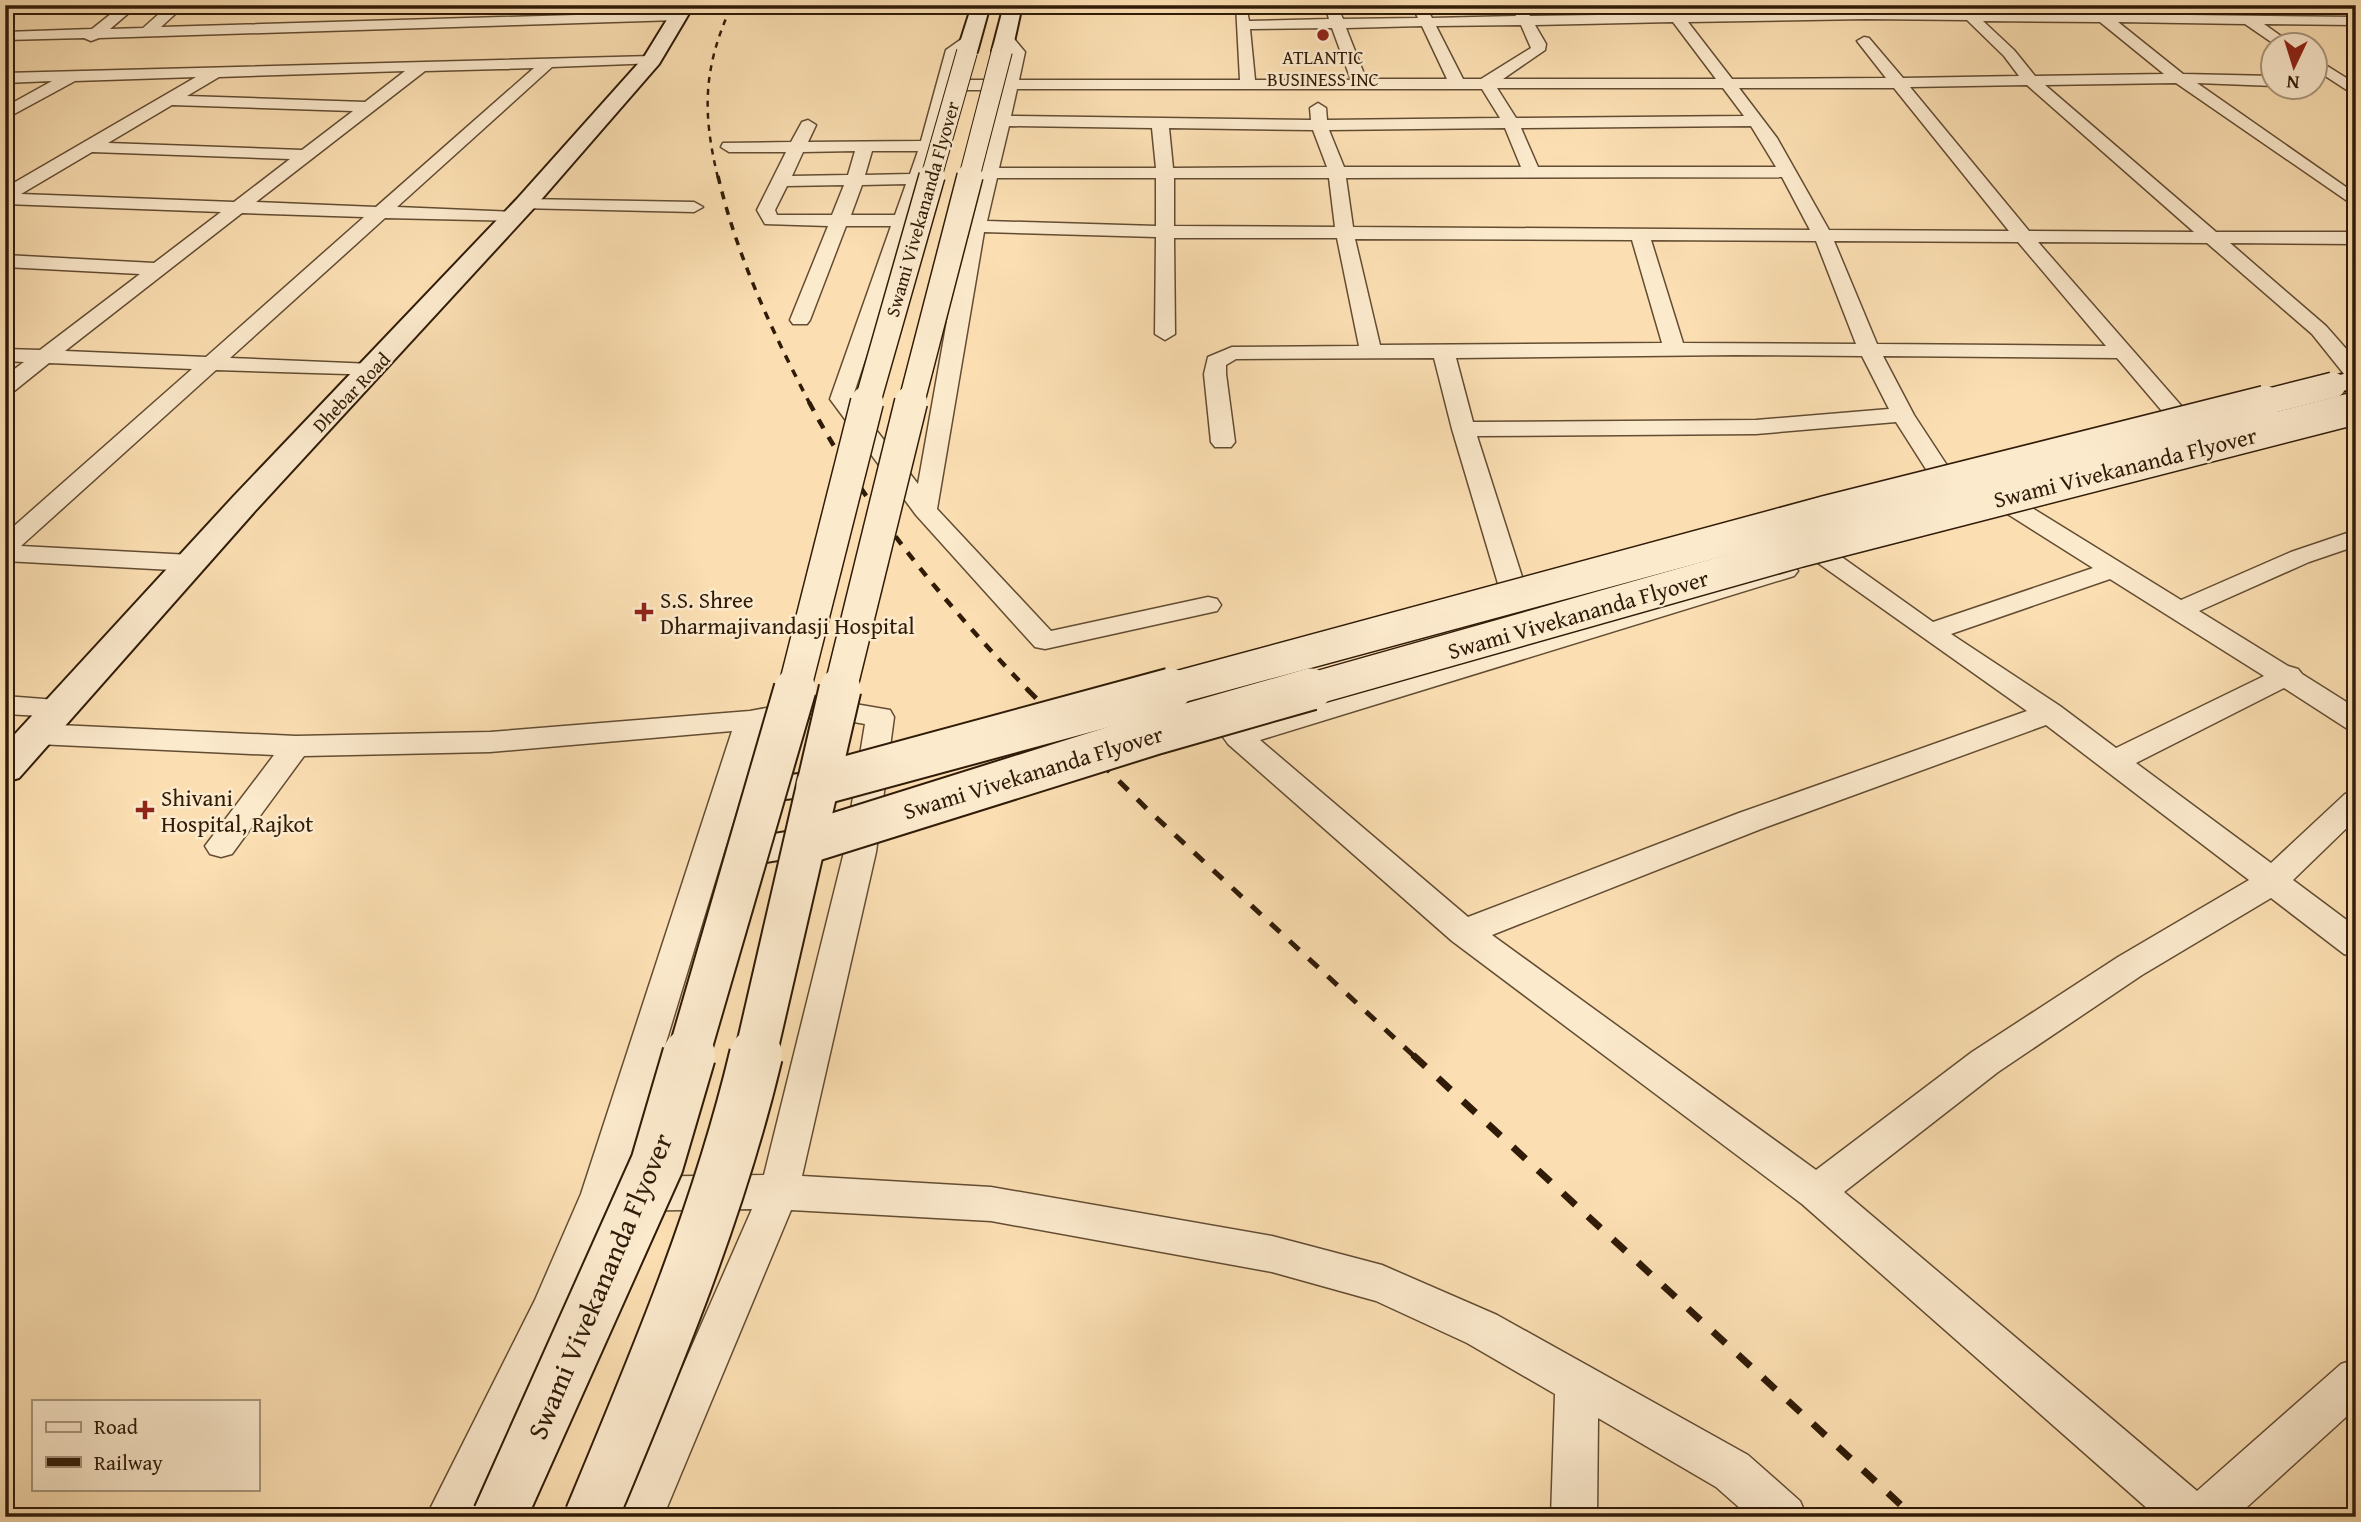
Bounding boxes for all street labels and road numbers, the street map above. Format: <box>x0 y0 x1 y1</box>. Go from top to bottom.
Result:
street label: Swami Vivekananda Flyover <box>878 98 966 320</box>
street label: Dhebar Road <box>306 345 397 438</box>
street label: Swami Vivekananda Flyover <box>1990 418 2261 516</box>
street label: Swami Vivekananda Flyover <box>1444 561 1713 667</box>
street label: Swami Vivekananda Flyover <box>899 717 1168 827</box>
street label: Swami Vivekananda Flyover <box>516 1126 682 1445</box>

